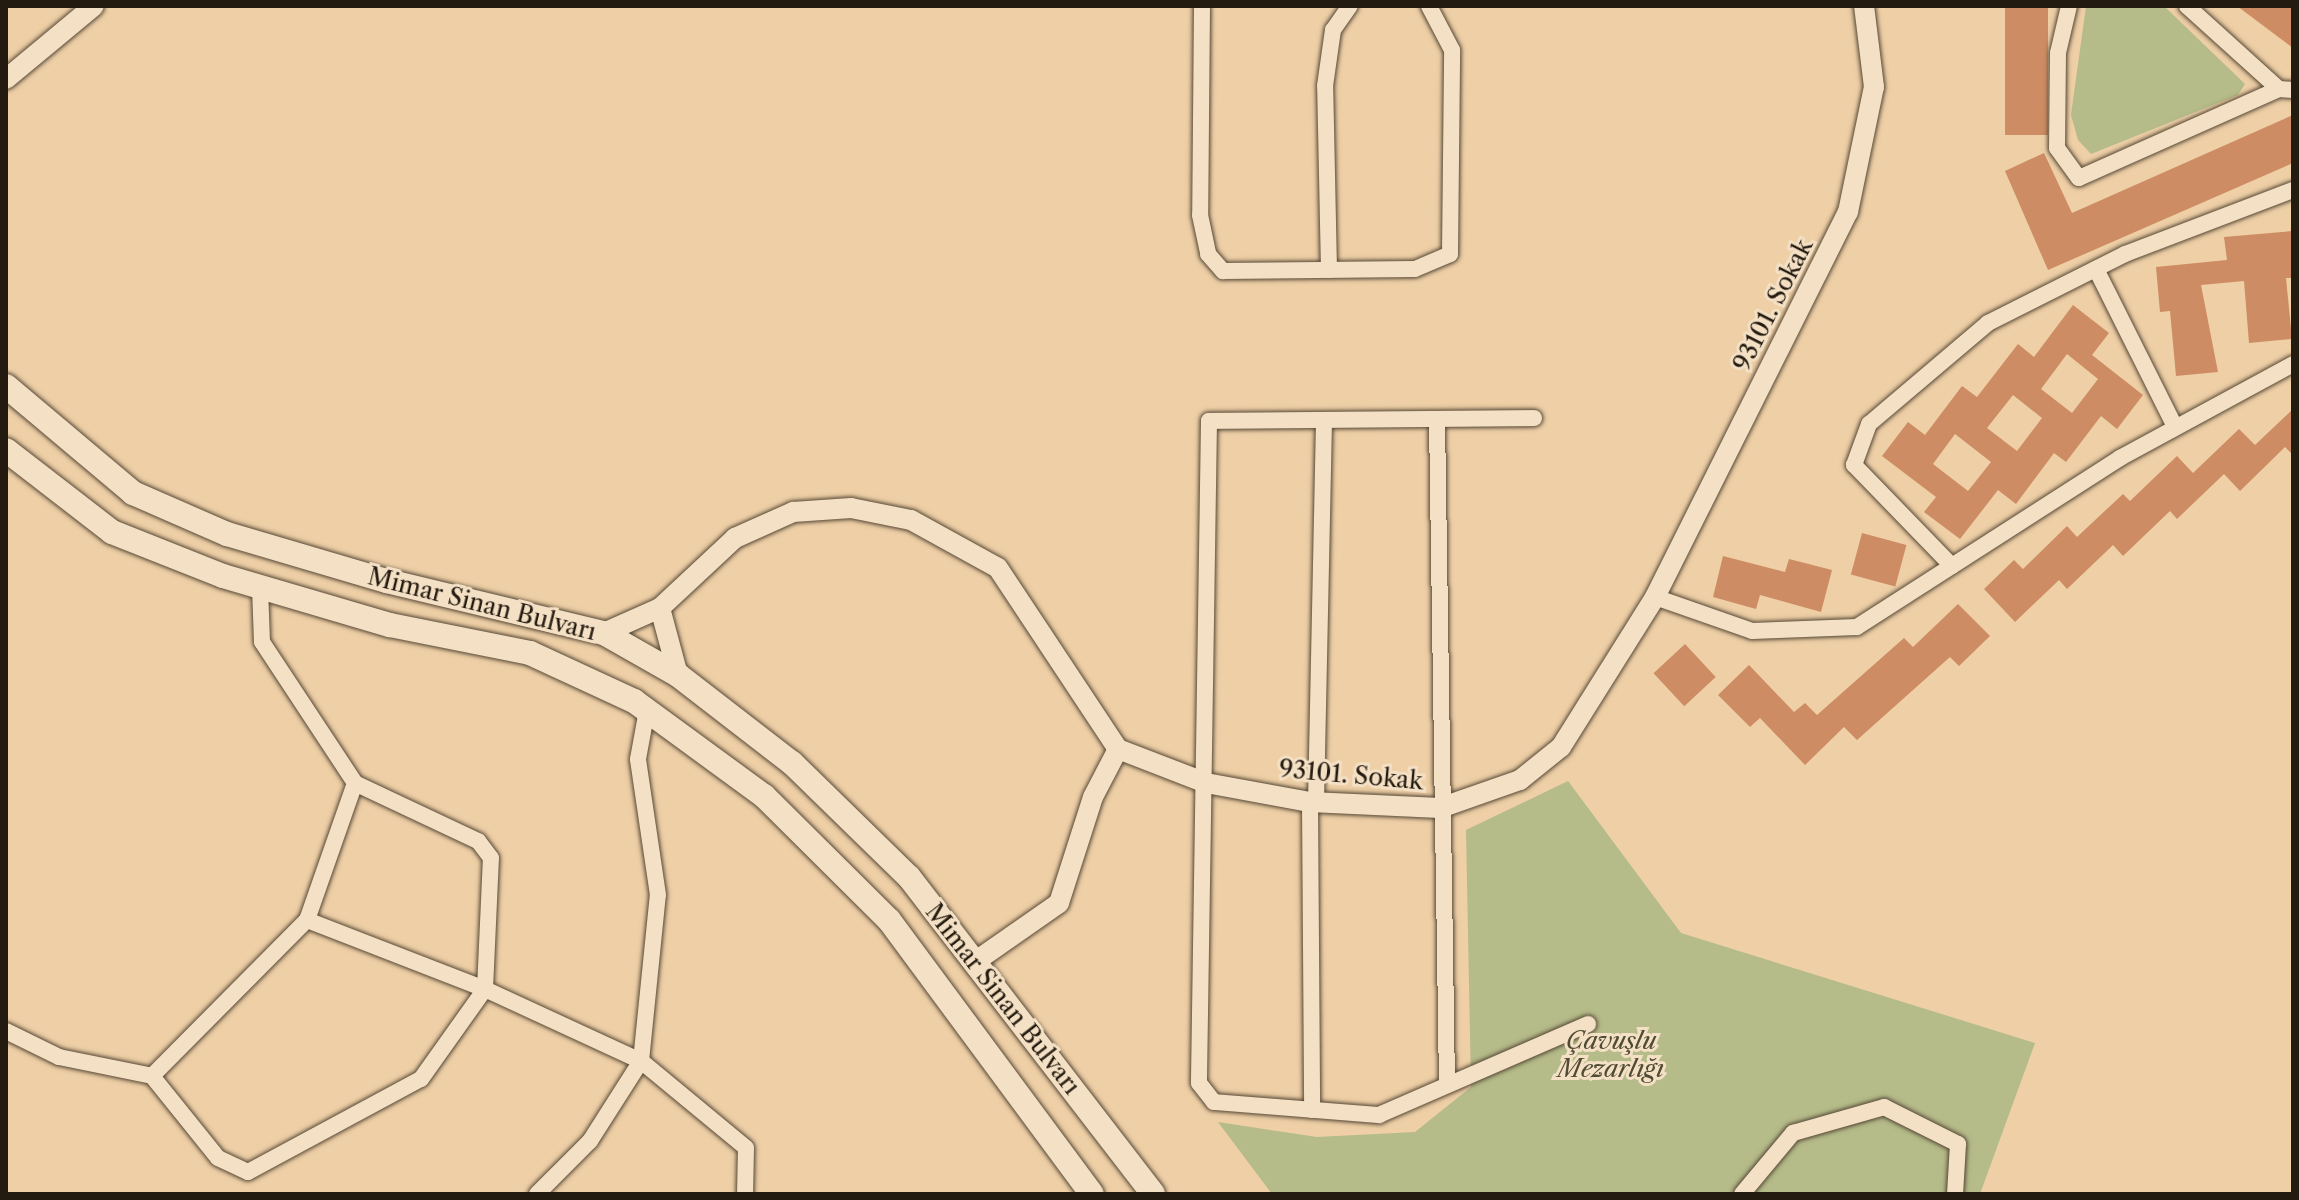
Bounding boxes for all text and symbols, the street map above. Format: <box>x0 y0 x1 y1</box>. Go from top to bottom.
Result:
street label: 93101. Sokak <box>1727 234 1819 376</box>
street label: Mimar Sinan Bulvarı <box>365 562 599 646</box>
street label: 93101. Sokak <box>1278 754 1424 796</box>
street label: Mimar Sinan Bulvarı <box>919 898 1087 1100</box>
park label: Çavuşlu Mezarlığı <box>1558 1027 1664 1083</box>

